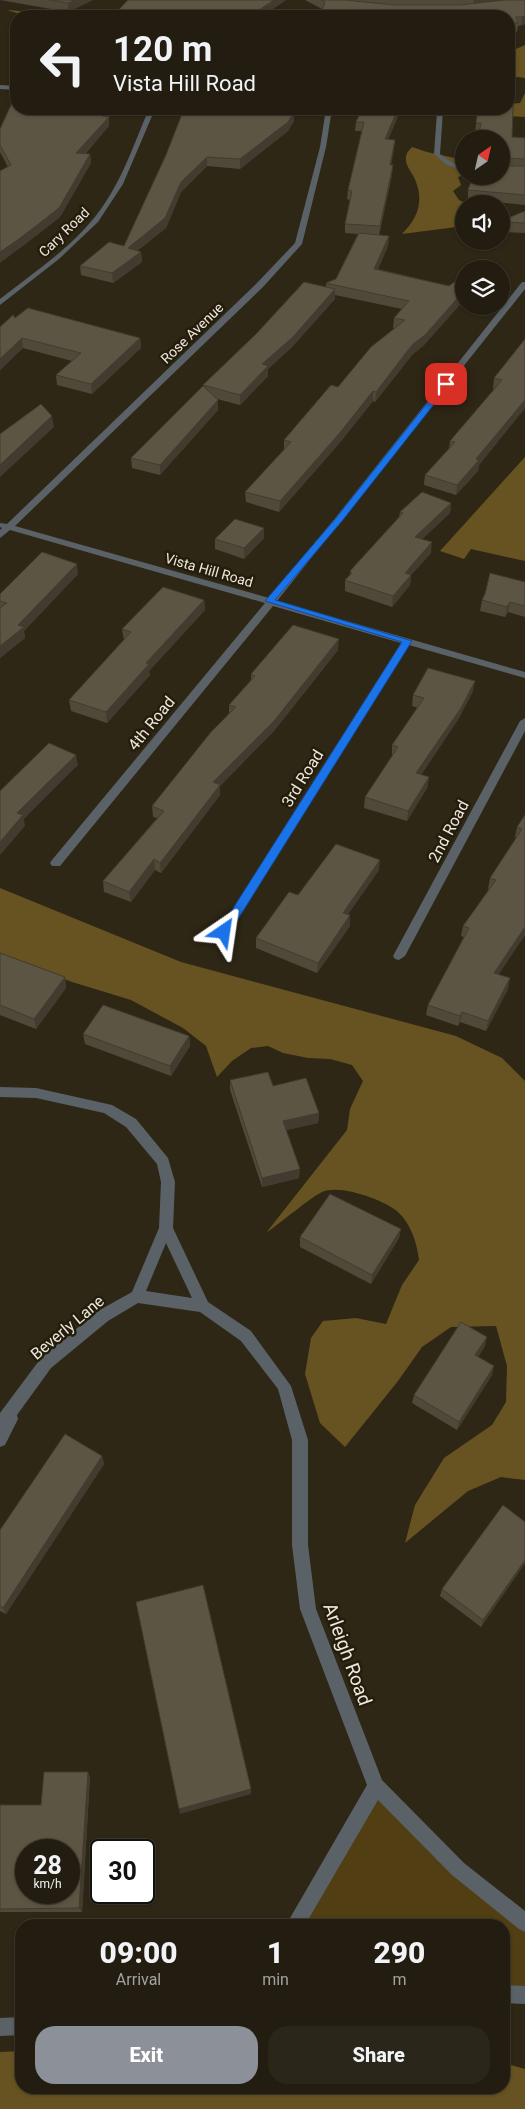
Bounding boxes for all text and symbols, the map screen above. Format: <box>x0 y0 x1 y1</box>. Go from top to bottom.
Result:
text: 120 m <box>113 29 212 70</box>
icon: left <box>30 30 95 95</box>
text: Vista Hill Road <box>113 71 256 96</box>
north arrow <box>455 130 510 185</box>
map controls <box>455 130 510 315</box>
button: sound <box>455 195 510 250</box>
street label: Cary Road <box>35 204 93 260</box>
button: layers <box>455 260 510 315</box>
street label: Rose Avenue <box>157 299 227 367</box>
pin <box>425 363 467 405</box>
icon: arrive <box>432 370 460 398</box>
street label: Vista Hill Road <box>163 550 255 590</box>
street label: 4th Road <box>124 693 179 754</box>
street label: 3rd Road <box>277 746 327 810</box>
street label: 2nd Road <box>424 797 473 866</box>
position arrow <box>197 905 249 957</box>
street label: Beverly Lane <box>27 1291 108 1364</box>
street label: Arleigh Road <box>318 1600 377 1709</box>
speed limit sign: 30 <box>90 1839 155 1904</box>
text: 28 <box>33 1851 62 1880</box>
text: km/h <box>33 1877 62 1891</box>
text: 09:00 <box>100 1935 178 1970</box>
text: 1 <box>267 1935 284 1970</box>
text: 290 <box>373 1935 425 1970</box>
text: Arrival <box>116 1970 161 1989</box>
text: min <box>262 1970 289 1989</box>
text: m <box>392 1970 406 1989</box>
button: Exit <box>35 2026 258 2084</box>
button: Share <box>268 2026 490 2084</box>

